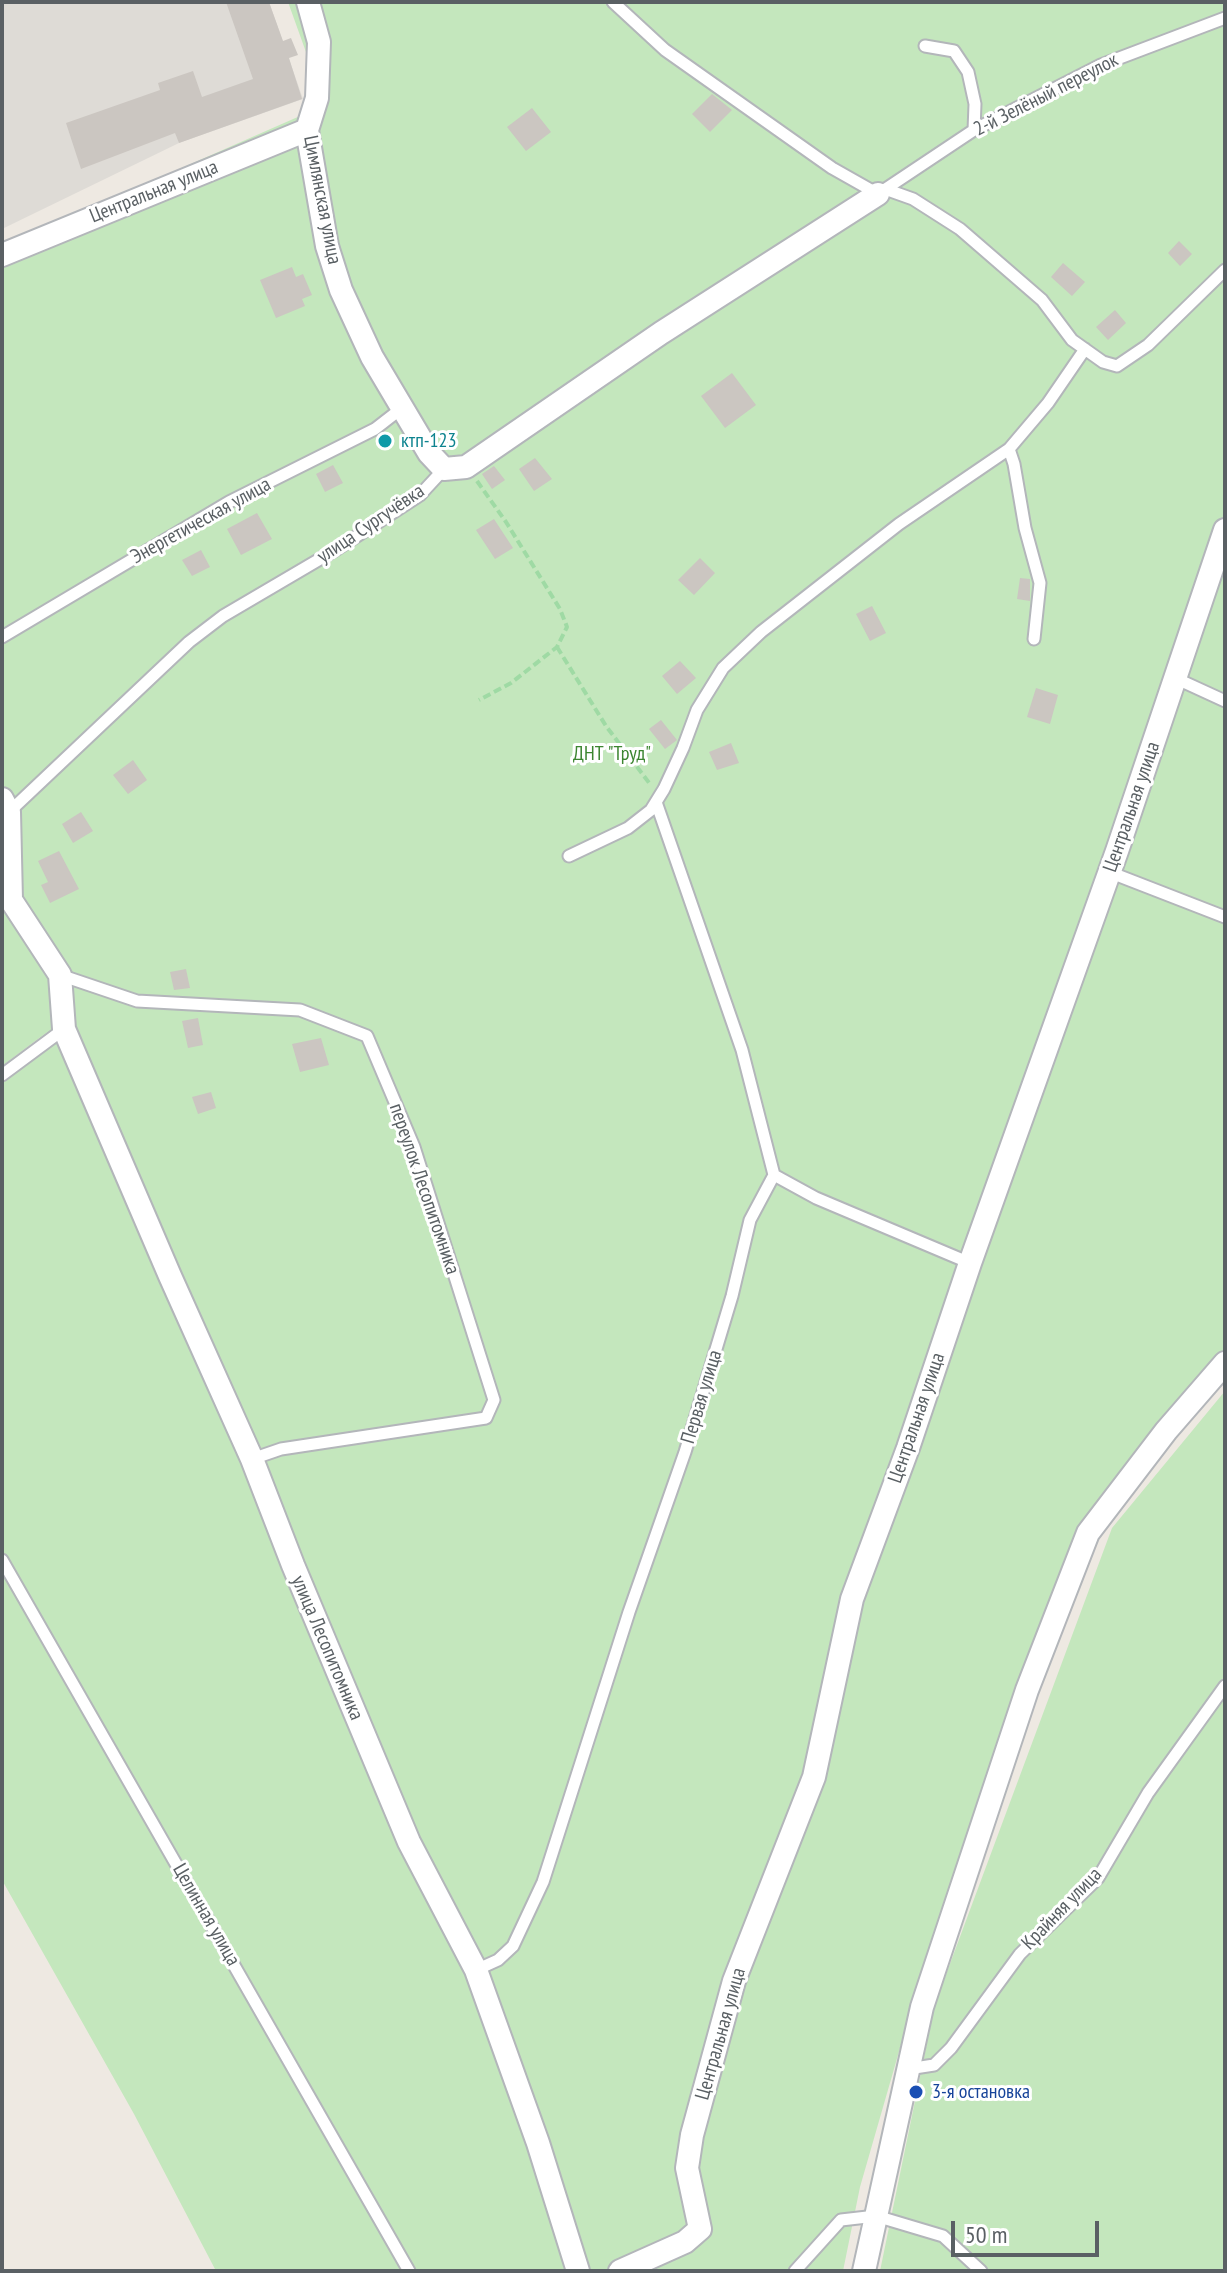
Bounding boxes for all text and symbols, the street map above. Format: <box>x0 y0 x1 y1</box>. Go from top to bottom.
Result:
street label: 2-й Зелёный переулок <box>970 48 1122 142</box>
street label: Цимлянская улица <box>298 134 346 266</box>
street label: Центральная улица <box>86 155 222 229</box>
place label: ктп-123 <box>401 429 457 453</box>
marker: ктп-123 <box>376 432 394 450</box>
street label: Энергетическая улица <box>127 473 275 569</box>
street label: улица Сургучёвка <box>313 479 429 569</box>
street label: Центральная улица <box>1099 739 1165 875</box>
park label: ДНТ "Труд" <box>573 742 651 766</box>
street label: переулок Лесопитомника <box>384 1100 464 1278</box>
street label: Первая улица <box>676 1347 728 1447</box>
street label: Центральная улица <box>884 1350 950 1486</box>
street label: улица Лесопитомника <box>286 1572 368 1724</box>
street label: Целинная улица <box>167 1860 245 1970</box>
street label: Крайняя улица <box>1017 1863 1107 1955</box>
street label: Центральная улица <box>691 1965 751 2103</box>
place label: 3-я остановка <box>932 2080 1030 2104</box>
marker: 3-я остановка <box>907 2083 925 2101</box>
scale bar <box>955 2205 1103 2255</box>
text: 50 m <box>965 2219 1007 2250</box>

